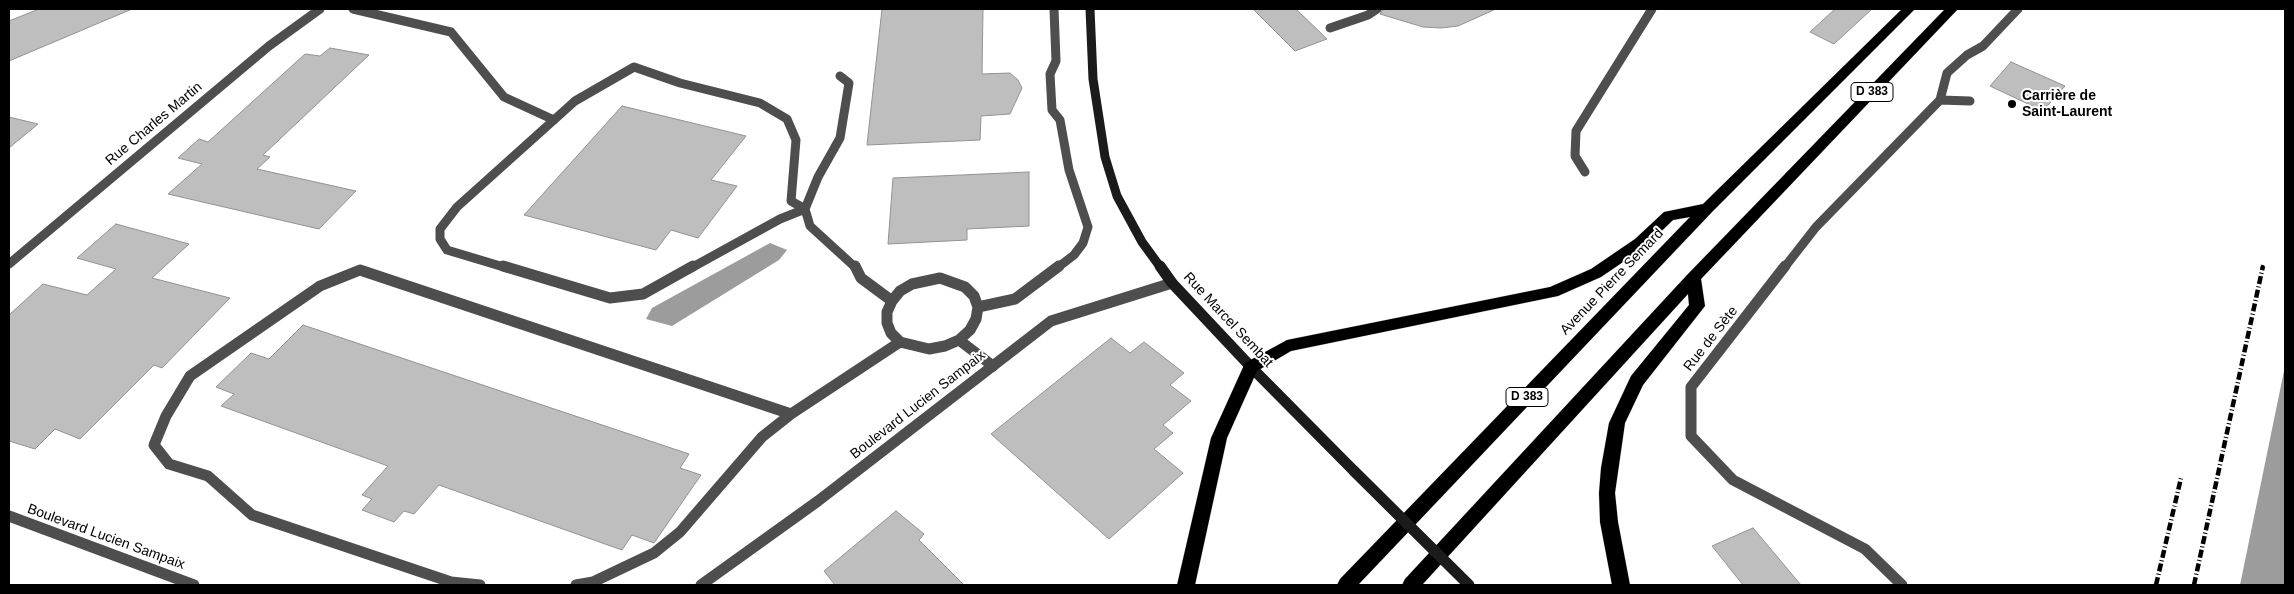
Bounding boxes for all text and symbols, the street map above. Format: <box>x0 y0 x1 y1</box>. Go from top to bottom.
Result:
street label: Rue Charles Martin <box>102 79 206 169</box>
road number: D 383 <box>1851 82 1893 101</box>
place label: Carrière de Saint-Laurent <box>2022 88 2112 120</box>
marker: Carrière de Saint-Laurent <box>2006 98 2018 110</box>
street label: Avenue Pierre Semard <box>1557 225 1667 339</box>
street label: Rue Marcel Sembat <box>1180 269 1276 371</box>
street label: Rue de Sète <box>1680 303 1742 375</box>
street label: Boulevard Lucien Sampaix <box>847 347 989 463</box>
road number: D 383 <box>1506 388 1548 407</box>
street label: Boulevard Lucien Sampaix <box>25 501 187 573</box>

